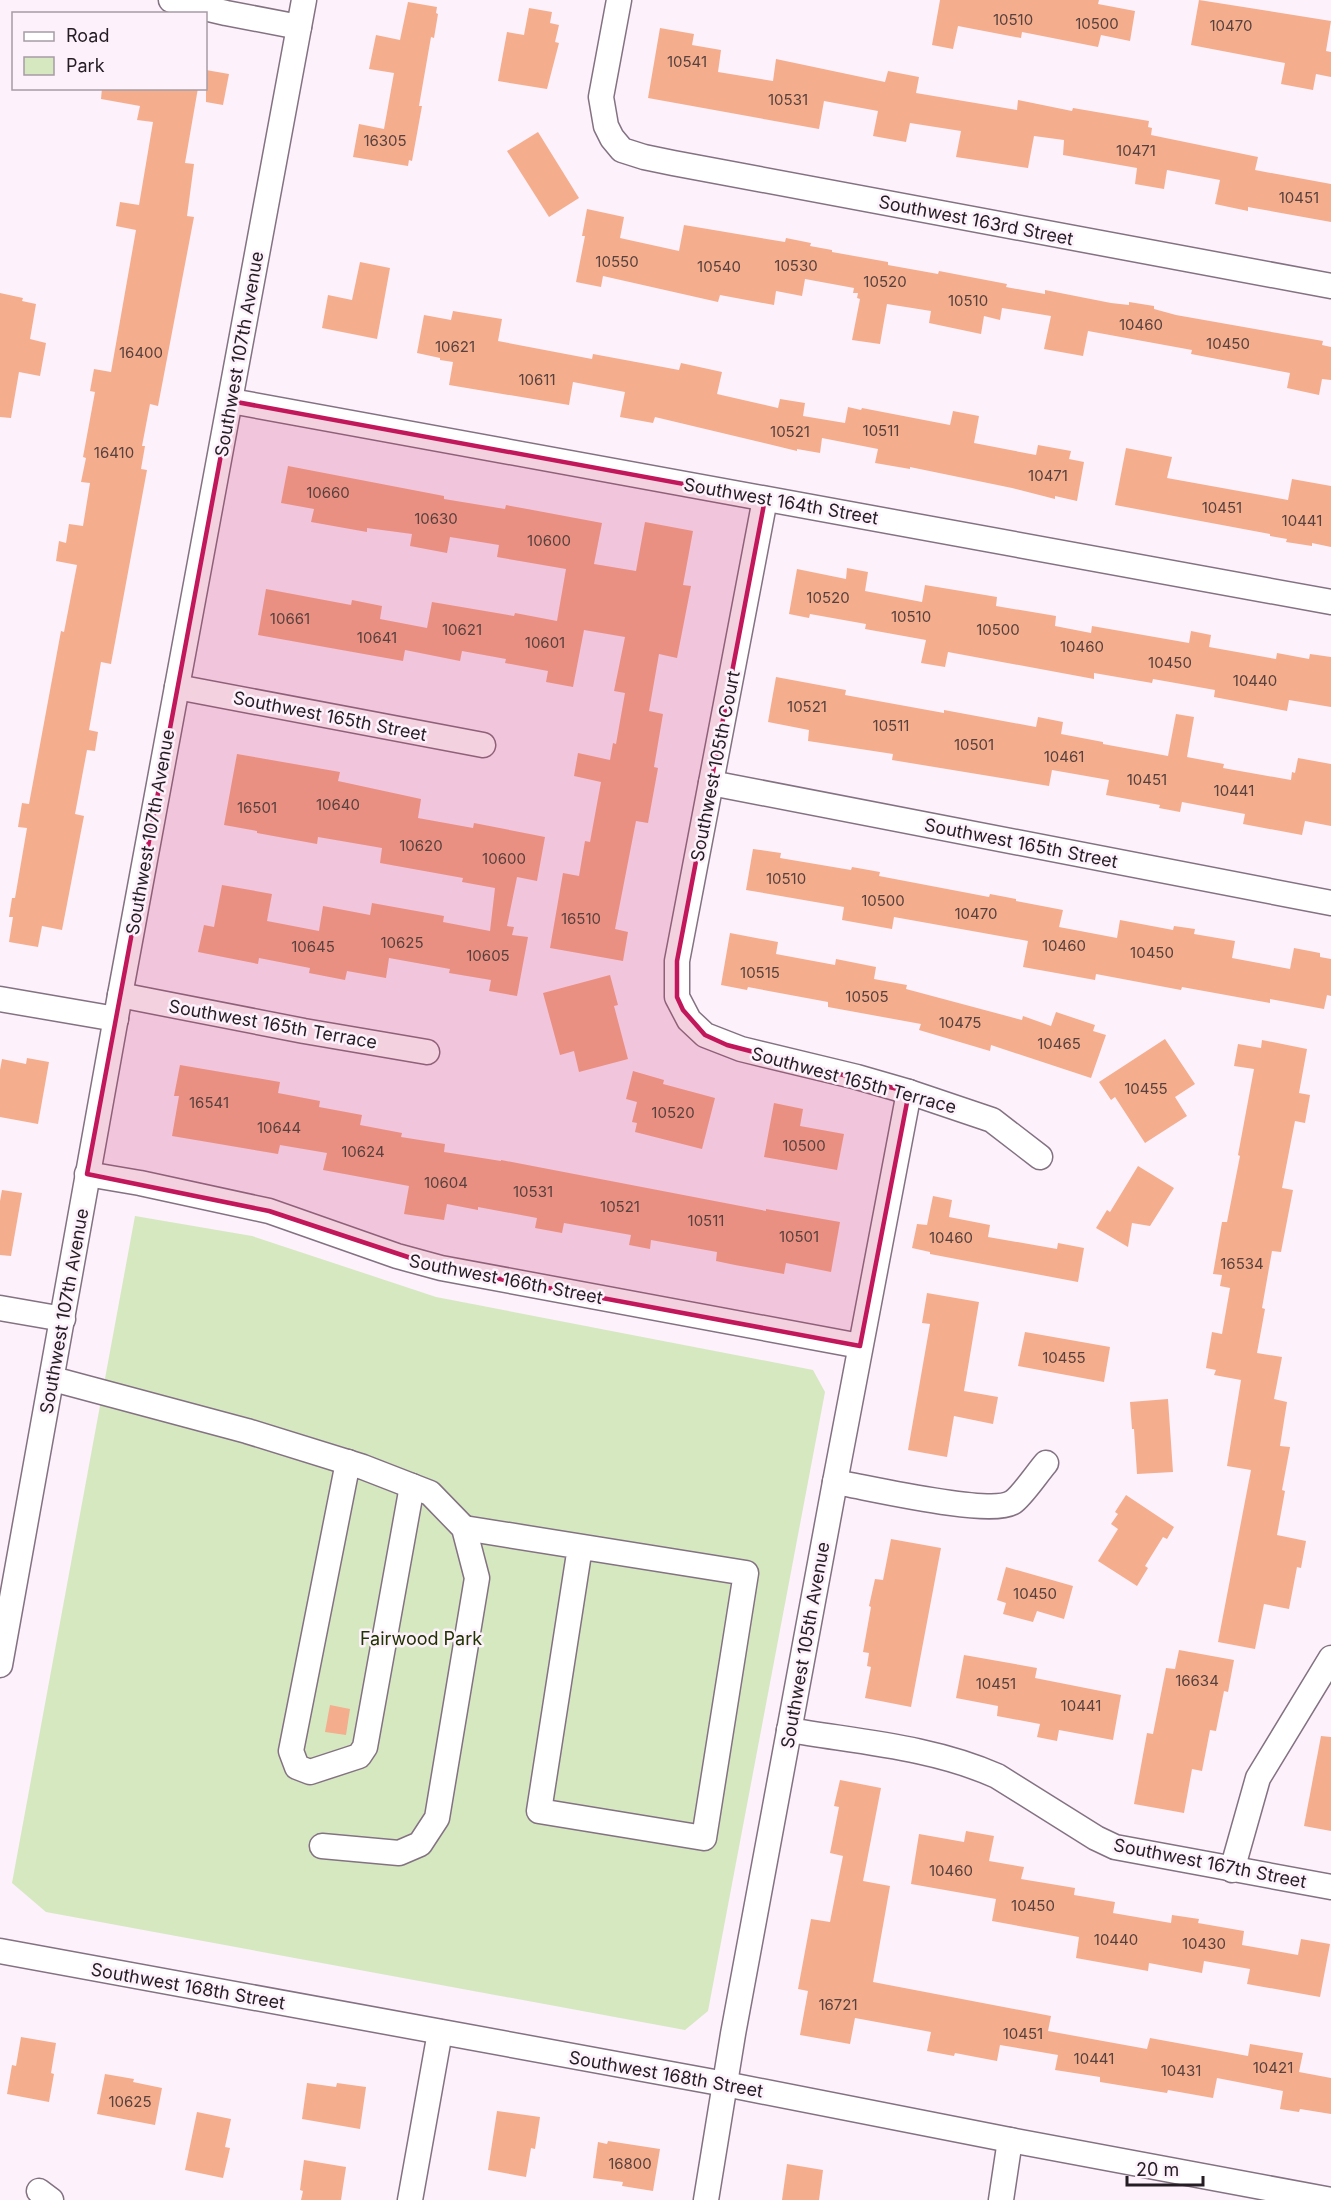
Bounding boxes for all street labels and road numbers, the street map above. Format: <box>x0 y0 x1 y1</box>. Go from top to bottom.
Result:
street label: Southwest 163rd Street <box>877 191 1075 249</box>
street label: Southwest 107th Avenue <box>211 250 267 458</box>
street label: Southwest 164th Street <box>682 474 880 528</box>
street label: Southwest 105th Court <box>686 669 744 863</box>
street label: Southwest 165th Street <box>231 687 429 745</box>
street label: Southwest 107th Avenue <box>122 728 178 936</box>
street label: Southwest 165th Street <box>922 814 1120 872</box>
street label: Southwest 165th Terrace <box>167 995 379 1053</box>
street label: Southwest 165th Terrace <box>749 1043 959 1117</box>
street label: Southwest 107th Avenue <box>36 1207 92 1415</box>
street label: Southwest 166th Street <box>407 1250 605 1308</box>
street label: Southwest 105th Avenue <box>776 1540 834 1750</box>
street label: Southwest 167th Street <box>1112 1834 1308 1892</box>
street label: Southwest 168th Street <box>89 1959 287 2013</box>
street label: Southwest 168th Street <box>567 2047 765 2101</box>

